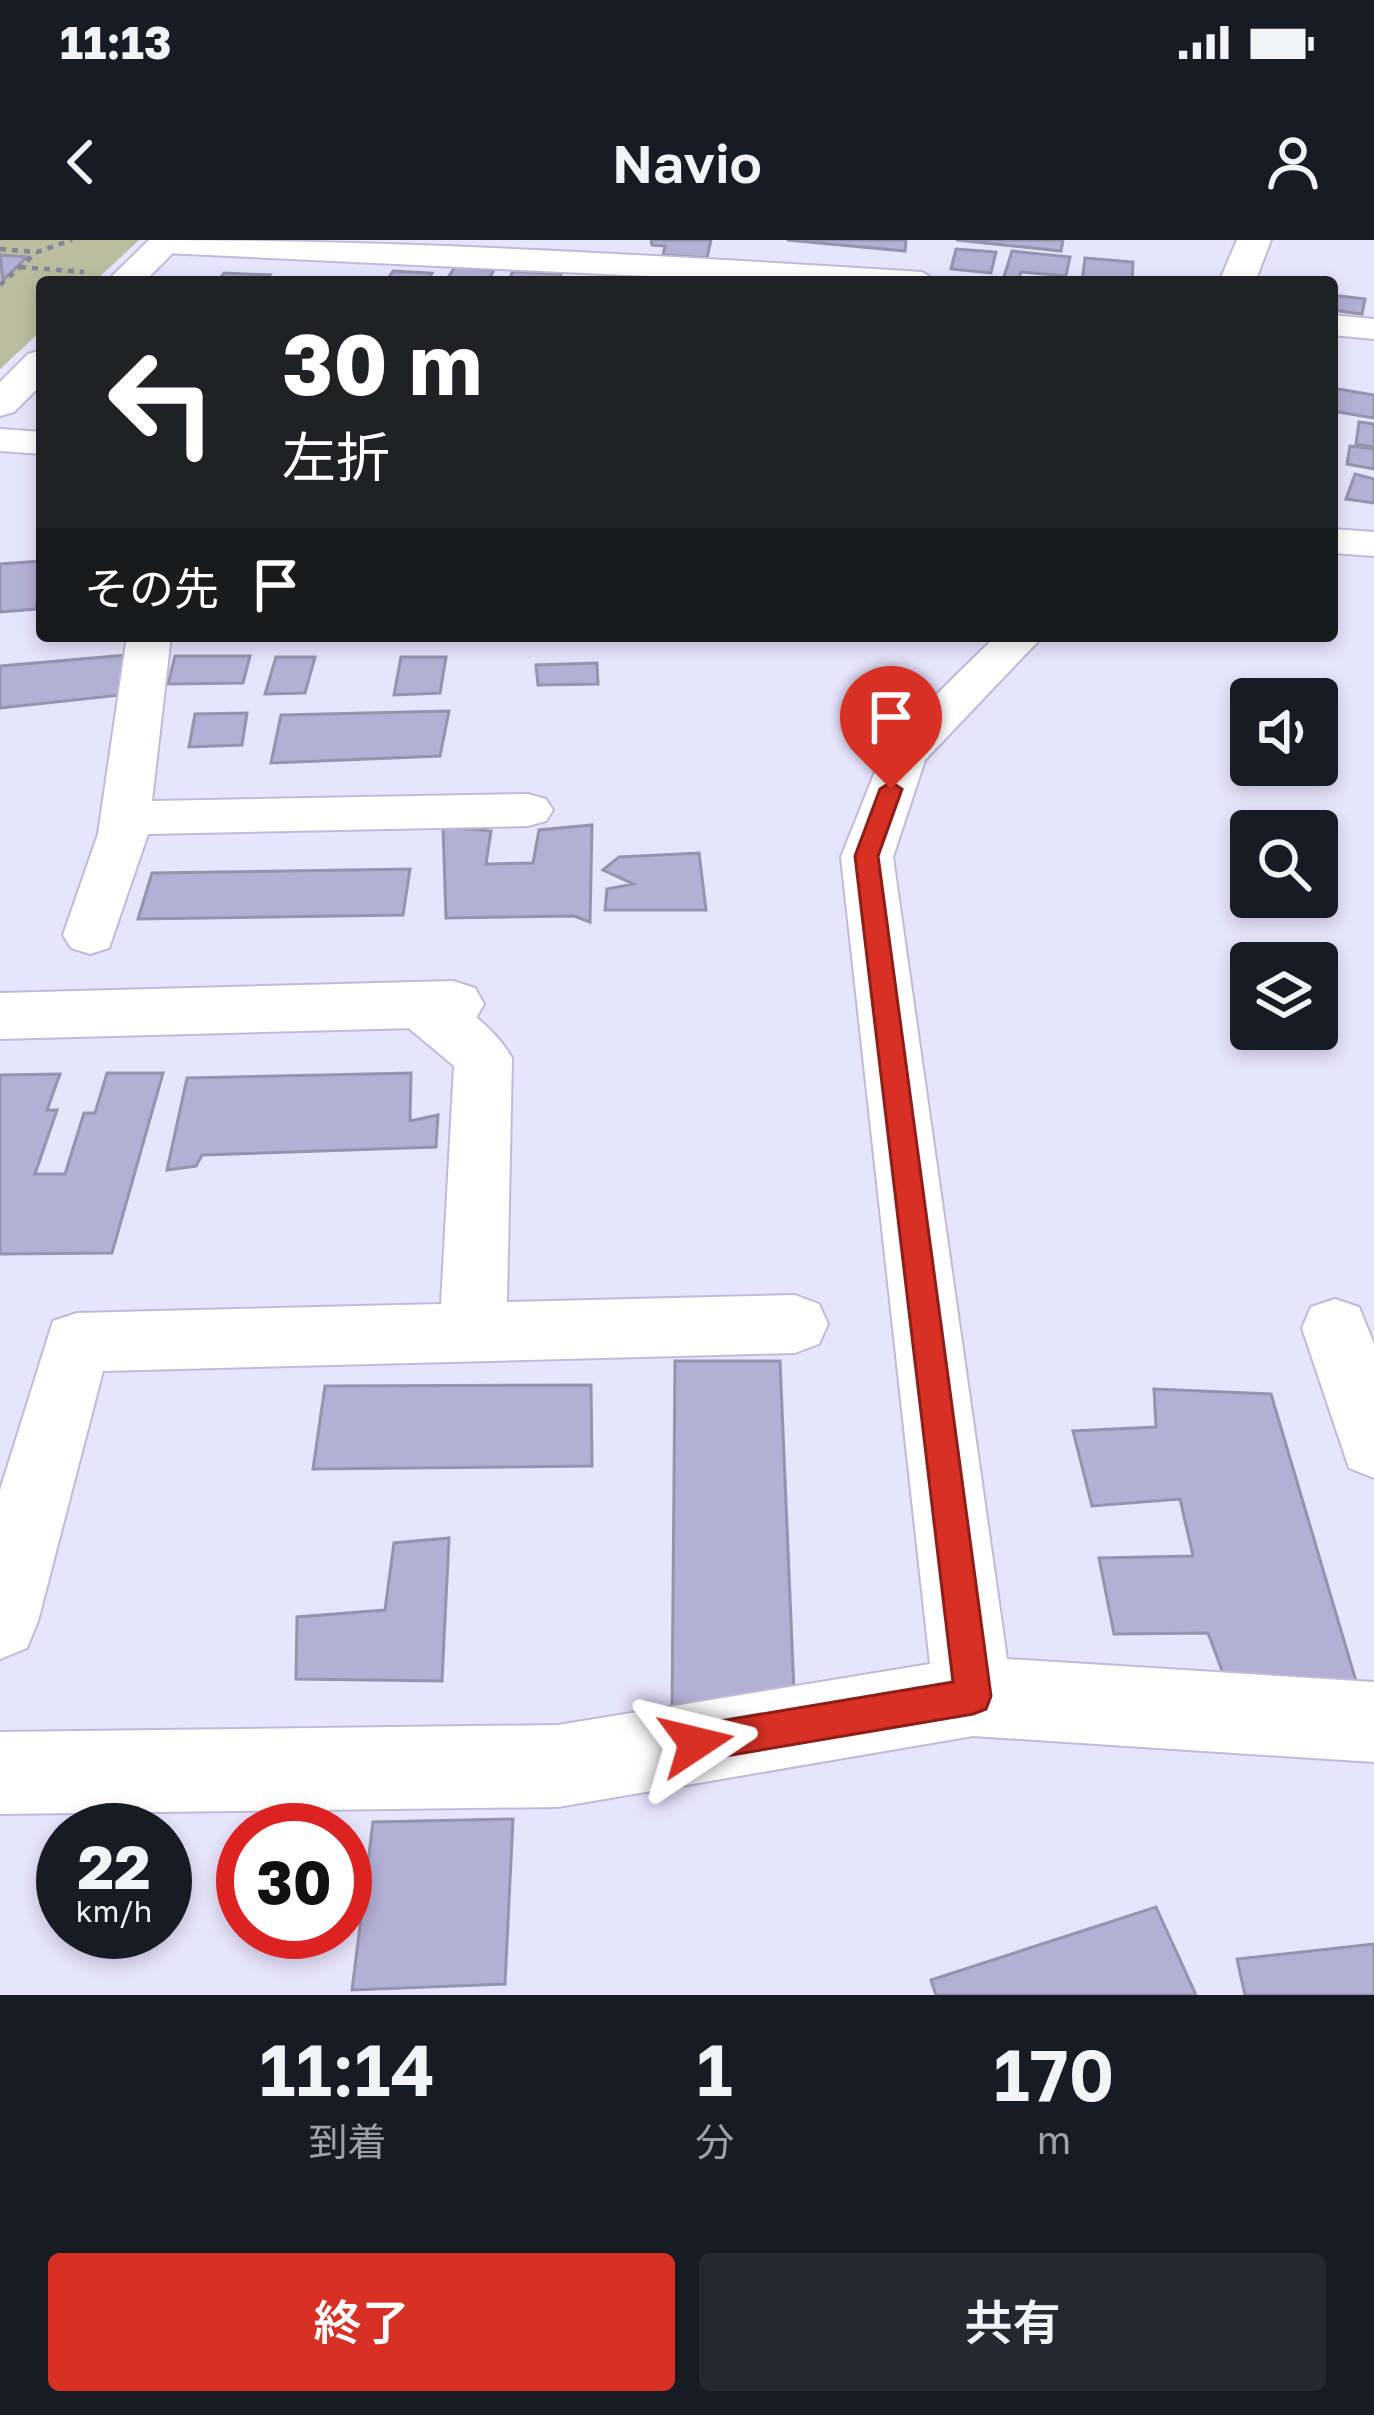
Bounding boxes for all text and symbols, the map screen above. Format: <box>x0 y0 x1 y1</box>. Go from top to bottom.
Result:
text: 11:13 <box>60 15 171 69</box>
icon: back <box>48 129 114 195</box>
icon: person <box>1260 129 1326 195</box>
text: Navio <box>612 130 762 195</box>
text: 30 m <box>282 313 482 413</box>
icon: left <box>84 324 240 480</box>
text: 左折 <box>282 424 390 489</box>
icon: arrive <box>243 552 309 618</box>
text: その先 <box>84 561 219 615</box>
pin <box>840 666 942 789</box>
map controls <box>1230 678 1338 1050</box>
button: sound <box>1230 678 1338 786</box>
icon: arrive <box>858 684 924 750</box>
button: search <box>1230 810 1338 918</box>
button: layers <box>1230 942 1338 1050</box>
position arrow <box>633 1680 759 1806</box>
speed limit sign: 30 <box>216 1803 372 1959</box>
text: 22 <box>77 1830 151 1902</box>
text: km/h <box>76 1893 152 1929</box>
text: 11:14 <box>259 2025 436 2112</box>
text: 1 <box>696 2025 733 2112</box>
text: 170 <box>993 2030 1115 2117</box>
text: m <box>1037 2116 1071 2163</box>
text: 到着 <box>309 2118 387 2165</box>
text: 分 <box>695 2118 734 2165</box>
button: 終了 <box>48 2253 675 2391</box>
button: 共有 <box>699 2253 1326 2391</box>

